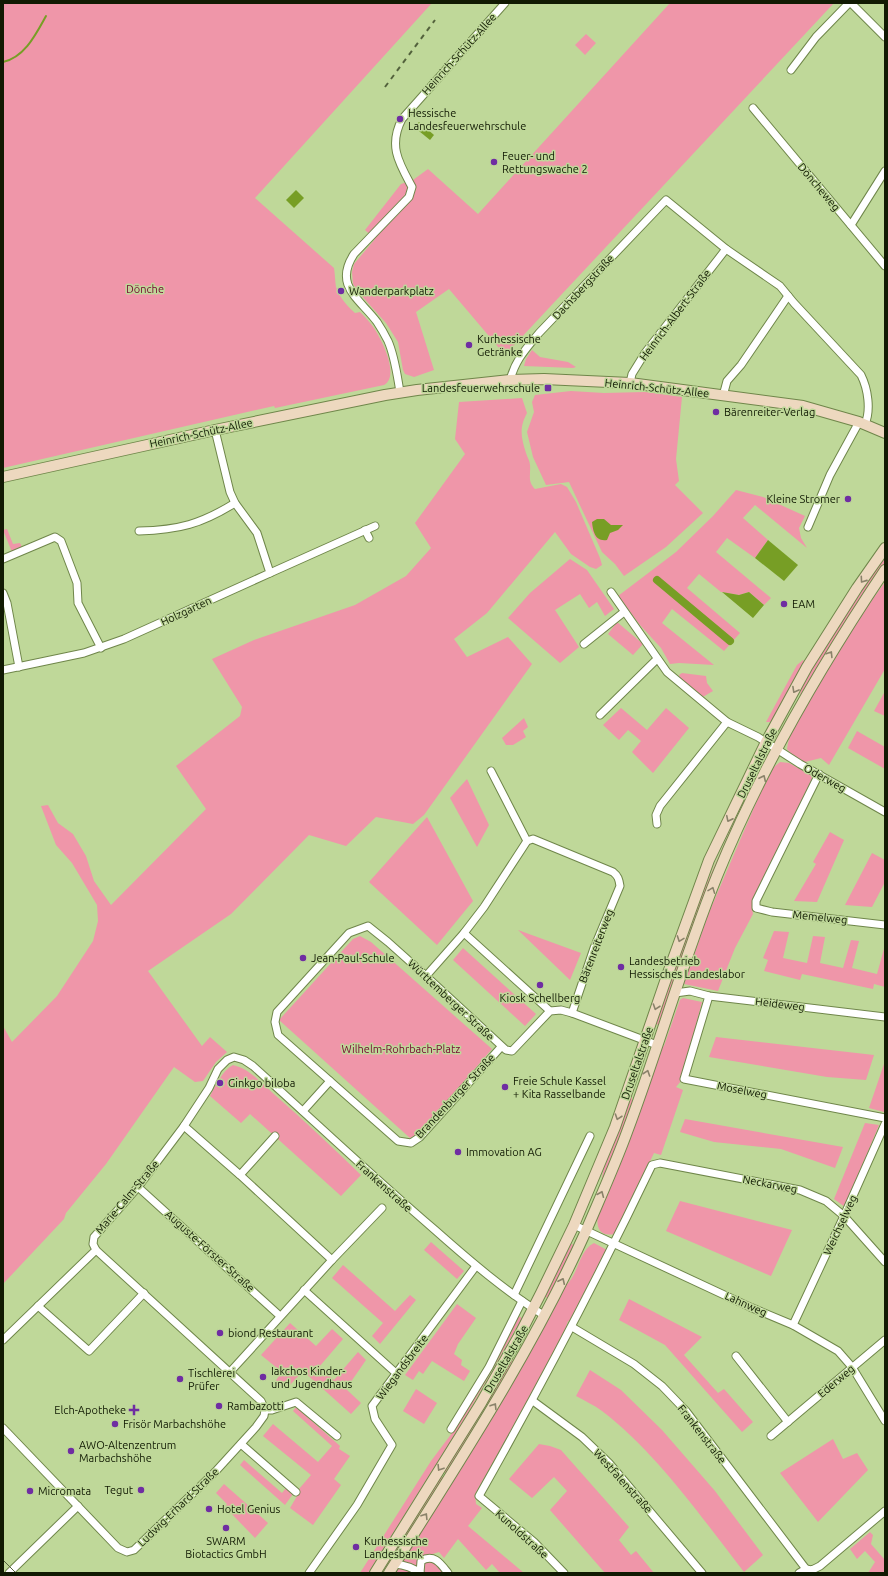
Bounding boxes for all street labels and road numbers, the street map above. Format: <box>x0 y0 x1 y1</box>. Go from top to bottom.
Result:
street label: Heinrich-Schütz-Allee <box>419 11 499 97</box>
street label: Döncheweg <box>795 161 843 213</box>
street label: Dachsbergstraße <box>550 252 616 322</box>
street label: Heinrich-Albert-Straße <box>637 267 713 363</box>
street label: Heinrich-Schütz-Allee <box>604 377 710 399</box>
street label: Heinrich-Schütz-Allee <box>148 416 254 450</box>
street label: Holzgarten <box>159 594 213 628</box>
street label: Druseltalstraße <box>735 726 779 800</box>
street label: Oderweg <box>802 762 848 794</box>
street label: Bärenreiterweg <box>576 908 616 984</box>
street label: Memelweg <box>792 908 848 926</box>
street label: Württemberger Straße <box>406 957 496 1043</box>
street label: Heideweg <box>755 995 805 1013</box>
street label: Druseltalstraße <box>619 1025 655 1101</box>
street label: Brandenburger Straße <box>413 1052 497 1140</box>
street label: Moselweg <box>716 1079 768 1101</box>
street label: Marie-Calm-Straße <box>93 1158 161 1236</box>
street label: Frankenstraße <box>354 1158 414 1214</box>
street label: Neckarweg <box>742 1173 798 1195</box>
street label: Weichselweg <box>821 1193 859 1257</box>
street label: Auguste-Förster-Straße <box>163 1208 257 1294</box>
street label: Lahnweg <box>723 1289 769 1319</box>
street label: Druseltalstraße <box>482 1323 530 1395</box>
street label: Wiegandsbreite <box>374 1332 430 1402</box>
street label: Ederweg <box>815 1362 857 1400</box>
street label: Frankenstraße <box>675 1402 729 1466</box>
street label: Westfalenstraße <box>591 1447 655 1515</box>
street label: Ludwig-Erhard-Straße <box>135 1465 221 1549</box>
street label: Kunoldstraße <box>493 1507 551 1561</box>

